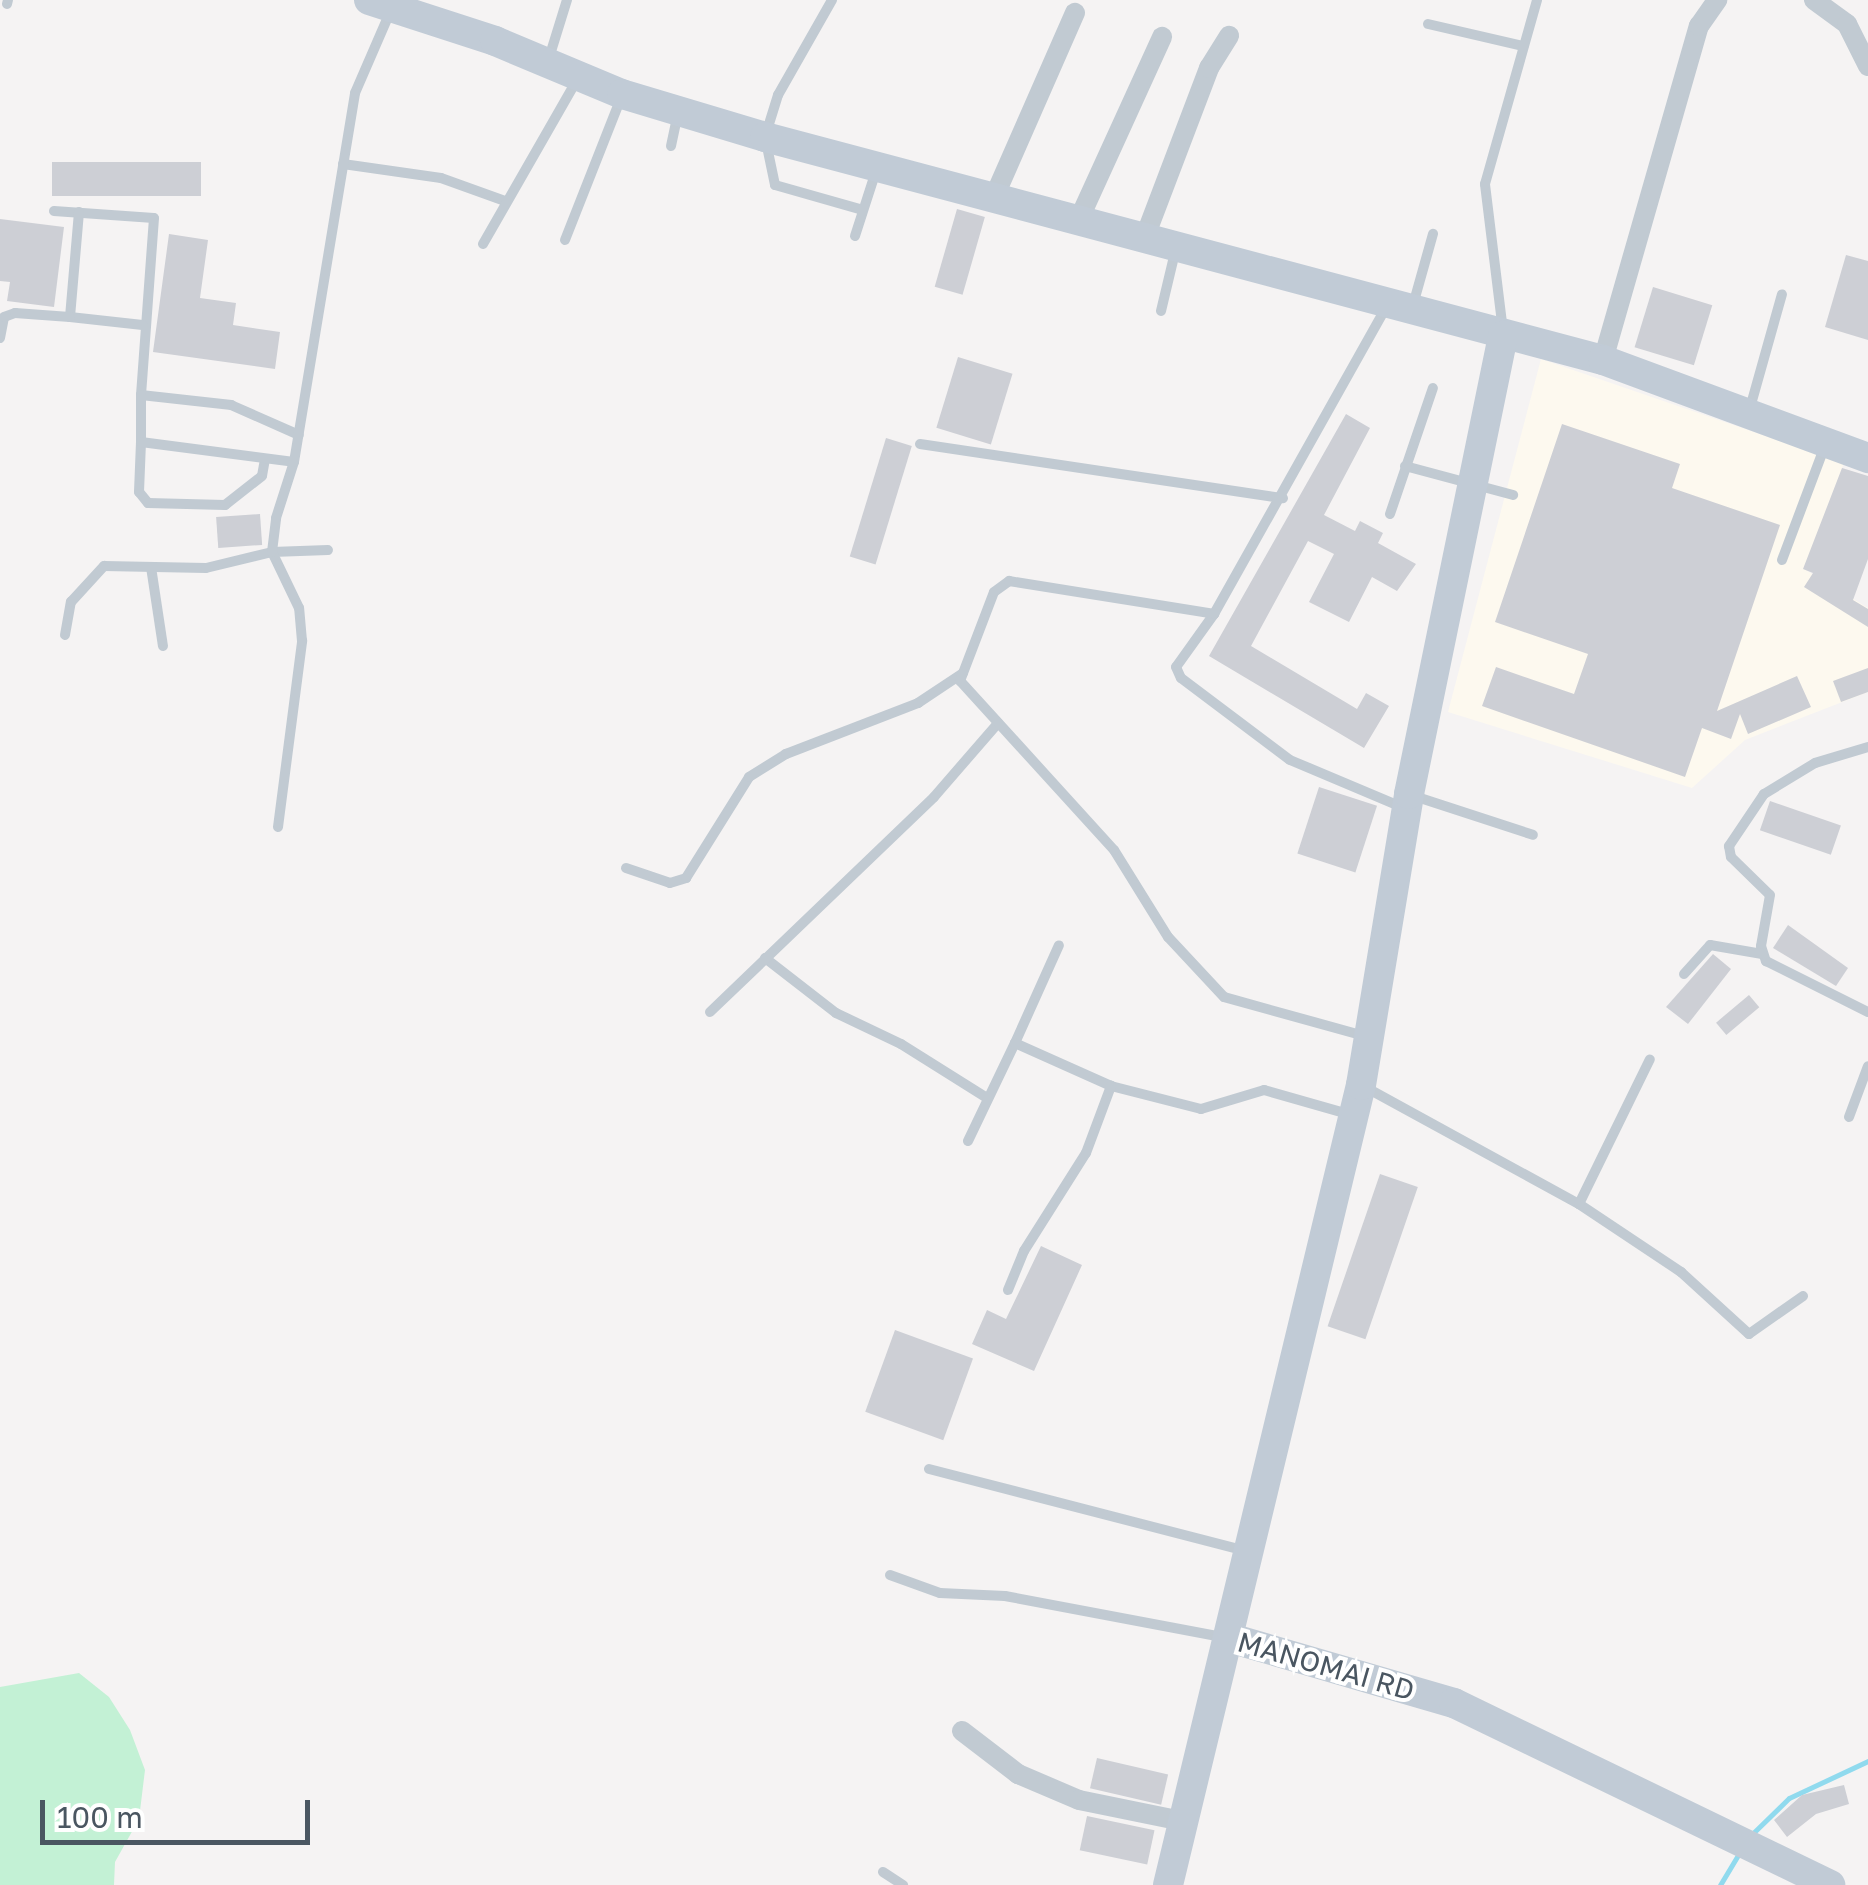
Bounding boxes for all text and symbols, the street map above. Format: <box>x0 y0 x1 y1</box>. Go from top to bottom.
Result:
street label: MANOMAI RD <box>1234 1625 1418 1707</box>
scale bar <box>45 1780 315 1842</box>
text: 100 m <box>57 1799 143 1835</box>

